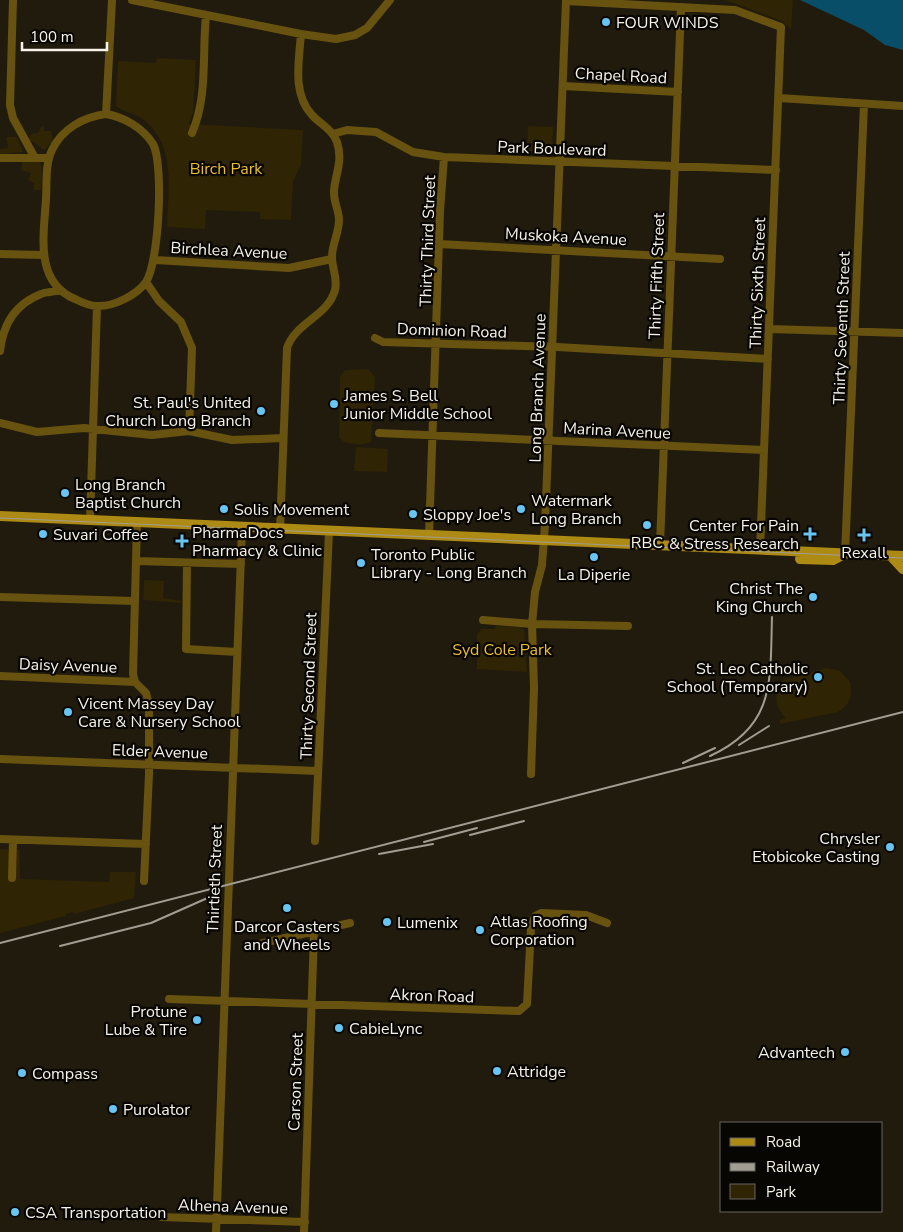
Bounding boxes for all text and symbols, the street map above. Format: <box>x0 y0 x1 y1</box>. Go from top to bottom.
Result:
place label: FOUR WINDS <box>616 12 719 34</box>
marker: FOUR WINDS <box>600 16 612 28</box>
scale bar <box>22 20 108 52</box>
text: 100 m <box>30 27 74 47</box>
street label: Chapel Road <box>574 63 668 89</box>
street label: Park Boulevard <box>497 136 607 162</box>
park label: Birch Park <box>190 158 263 180</box>
street label: Thirty Third Street <box>415 174 441 307</box>
street label: Thirty Fifth Street <box>644 212 670 340</box>
street label: Thirty Sixth Street <box>745 217 771 349</box>
street label: Muskoka Avenue <box>504 223 627 251</box>
street label: Birchlea Avenue <box>170 237 288 265</box>
street label: Thirty Seventh Street <box>828 251 856 405</box>
street label: Long Branch Avenue <box>524 313 552 463</box>
street label: Dominion Road <box>396 318 507 344</box>
place label: James S. Bell Junior Middle School <box>343 385 492 425</box>
place label: St. Paul's United Church Long Branch <box>105 392 251 432</box>
marker: James S. Bell Junior Middle School <box>328 398 340 410</box>
marker: St. Paul's United Church Long Branch <box>255 405 267 417</box>
street label: Marina Avenue <box>563 417 671 445</box>
place label: Long Branch Baptist Church <box>75 474 181 514</box>
marker: Long Branch Baptist Church <box>59 487 71 499</box>
place label: Watermark Long Branch <box>531 490 622 530</box>
place label: Solis Movement <box>234 499 349 521</box>
marker: Solis Movement <box>218 503 230 515</box>
marker: Watermark Long Branch <box>515 503 527 515</box>
place label: Sloppy Joe's <box>423 504 511 526</box>
marker: Sloppy Joe's <box>407 508 419 520</box>
place label: Center For Pain & Stress Research <box>669 515 799 555</box>
marker: RBC <box>641 519 653 531</box>
place label: PharmaDocs Pharmacy & Clinic <box>192 522 323 562</box>
place label: Suvari Coffee <box>53 524 148 546</box>
marker: Center For Pain & Stress Research <box>803 527 817 541</box>
marker: Suvari Coffee <box>37 528 49 540</box>
marker: Rexall <box>858 529 870 541</box>
place label: RBC <box>631 532 663 554</box>
marker: PharmaDocs Pharmacy & Clinic <box>176 535 188 547</box>
place label: Rexall <box>841 542 887 564</box>
place label: Toronto Public Library - Long Branch <box>371 544 527 584</box>
marker: La Diperie <box>588 551 600 563</box>
marker: Toronto Public Library - Long Branch <box>355 557 367 569</box>
place label: La Diperie <box>558 564 630 586</box>
place label: Christ The King Church <box>716 578 803 618</box>
marker: Christ The King Church <box>807 591 819 603</box>
street label: Thirty Second Street <box>295 612 323 760</box>
park label: Syd Cole Park <box>452 639 553 661</box>
street label: Daisy Avenue <box>18 653 118 679</box>
place label: St. Leo Catholic School (Temporary) <box>667 658 809 698</box>
marker: St. Leo Catholic School (Temporary) <box>812 671 824 683</box>
place label: Vicent Massey Day Care & Nursery School <box>77 693 241 733</box>
marker: Vicent Massey Day Care & Nursery School <box>62 706 74 718</box>
street label: Elder Avenue <box>112 739 208 765</box>
street label: Thirtieth Street <box>202 824 228 934</box>
place label: Chrysler Etobicoke Casting <box>752 828 880 868</box>
marker: Chrysler Etobicoke Casting <box>884 841 896 853</box>
marker: Darcor Casters and Wheels <box>281 902 293 914</box>
place label: Atlas Roofing Corporation <box>490 911 588 951</box>
place label: Lumenix <box>397 912 459 934</box>
place label: Darcor Casters and Wheels <box>234 916 340 956</box>
marker: Lumenix <box>381 916 393 928</box>
marker: Atlas Roofing Corporation <box>474 924 486 936</box>
street label: Akron Road <box>389 984 475 1008</box>
place label: Protune Lube & Tire <box>105 1001 187 1041</box>
marker: Protune Lube & Tire <box>191 1014 203 1026</box>
place label: CabieLync <box>349 1018 423 1040</box>
marker: CabieLync <box>333 1022 345 1034</box>
street label: Carson Street <box>283 1032 309 1131</box>
place label: Advantech <box>758 1042 835 1064</box>
marker: Advantech <box>839 1046 851 1058</box>
place label: Attridge <box>507 1061 566 1083</box>
place label: Compass <box>32 1063 98 1085</box>
marker: Attridge <box>491 1065 503 1077</box>
marker: Compass <box>16 1067 28 1079</box>
place label: Purolator <box>123 1099 190 1121</box>
marker: Purolator <box>107 1103 119 1115</box>
legend <box>720 1122 883 1212</box>
text: Road <box>766 1132 801 1152</box>
text: Railway <box>766 1157 820 1177</box>
text: Park <box>766 1182 796 1202</box>
street label: Alhena Avenue <box>178 1194 288 1220</box>
place label: CSA Transportation <box>25 1202 166 1224</box>
marker: CSA Transportation <box>9 1206 21 1218</box>

